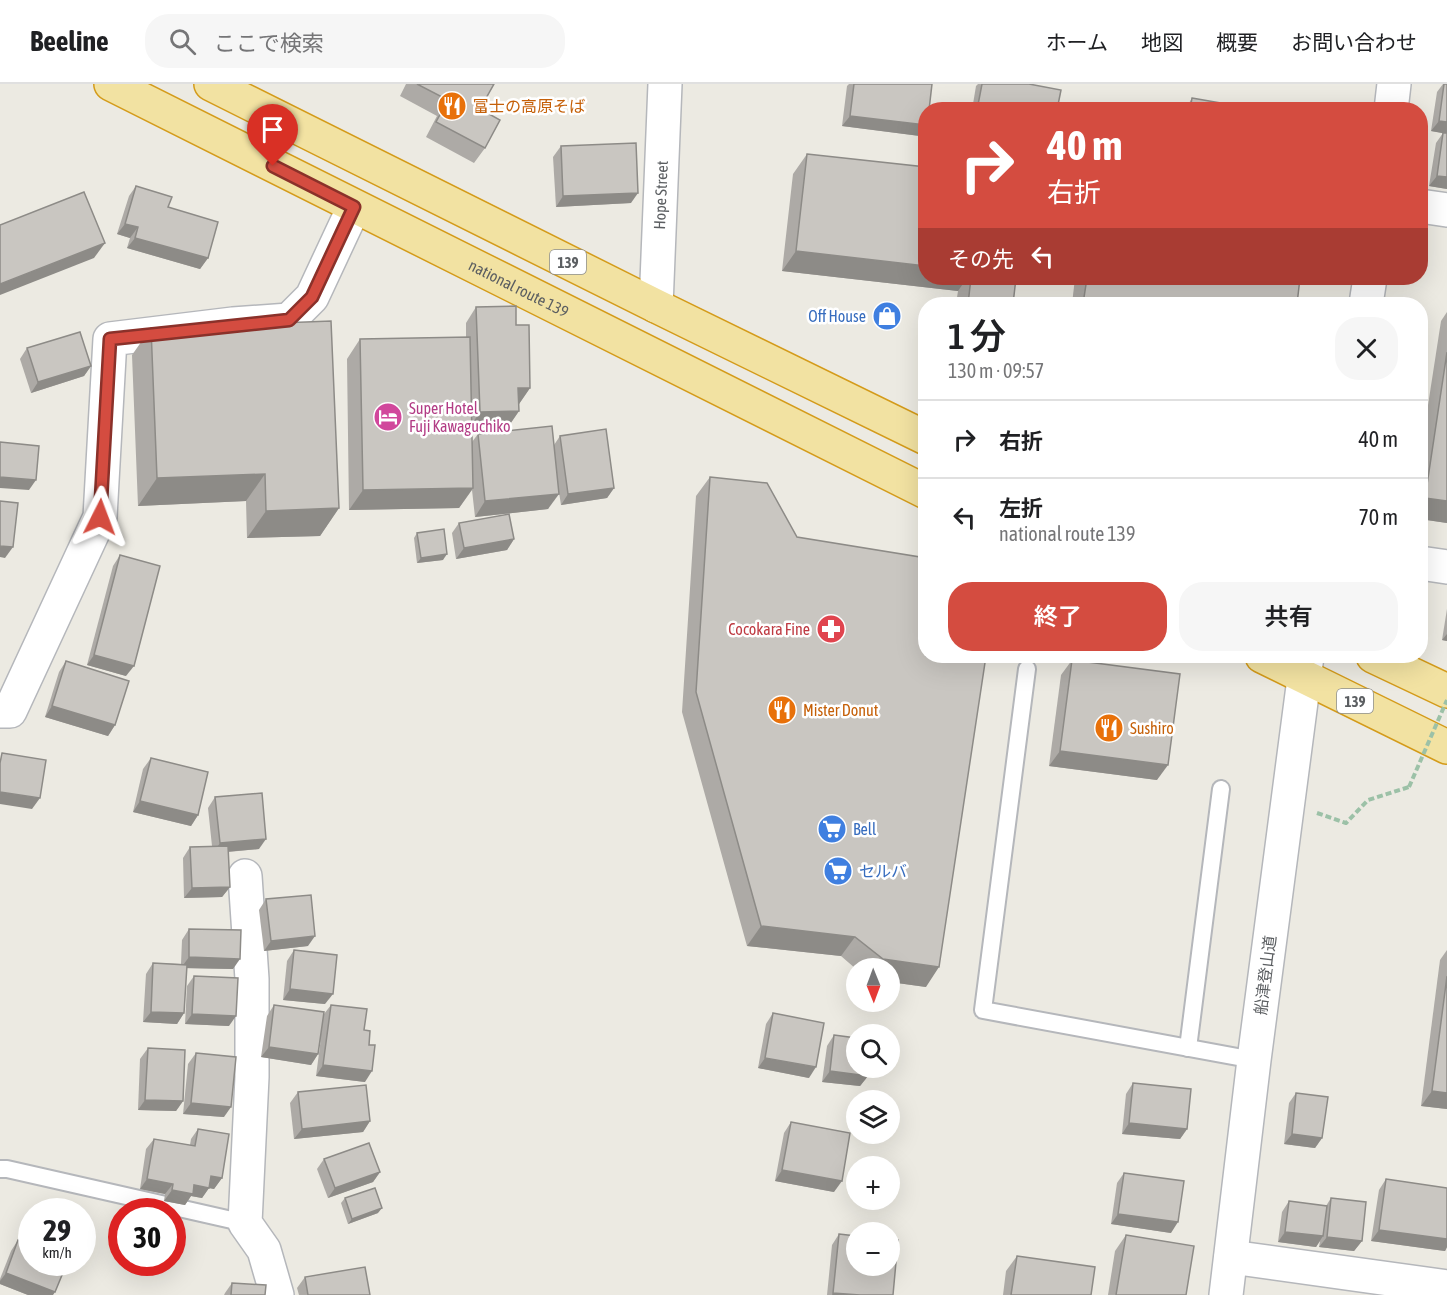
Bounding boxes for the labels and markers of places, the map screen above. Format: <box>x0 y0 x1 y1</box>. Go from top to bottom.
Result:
restaurant icon: 富士の高原そば <box>436 90 468 122</box>
place label: 富士の高原そば <box>473 97 585 115</box>
pin <box>247 104 298 166</box>
shop icon: Off House <box>871 300 903 332</box>
place label: Off House <box>808 307 866 325</box>
place label: Super Hotel Fuji Kawaguchiko <box>409 399 511 436</box>
hotel icon: Super Hotel Fuji Kawaguchiko <box>372 401 404 433</box>
pharmacy icon: Cocokara Fine <box>815 613 847 645</box>
place label: Cocokara Fine <box>728 620 810 638</box>
restaurant icon: Mister Donut <box>766 694 798 726</box>
place label: Mister Donut <box>803 701 879 719</box>
restaurant icon: Sushiro <box>1093 712 1125 744</box>
place label: Sushiro <box>1130 719 1174 737</box>
supermarket icon: Bell <box>816 813 848 845</box>
place label: Bell <box>853 820 877 838</box>
supermarket icon: セルバ <box>822 855 854 887</box>
place label: セルバ <box>859 862 907 880</box>

